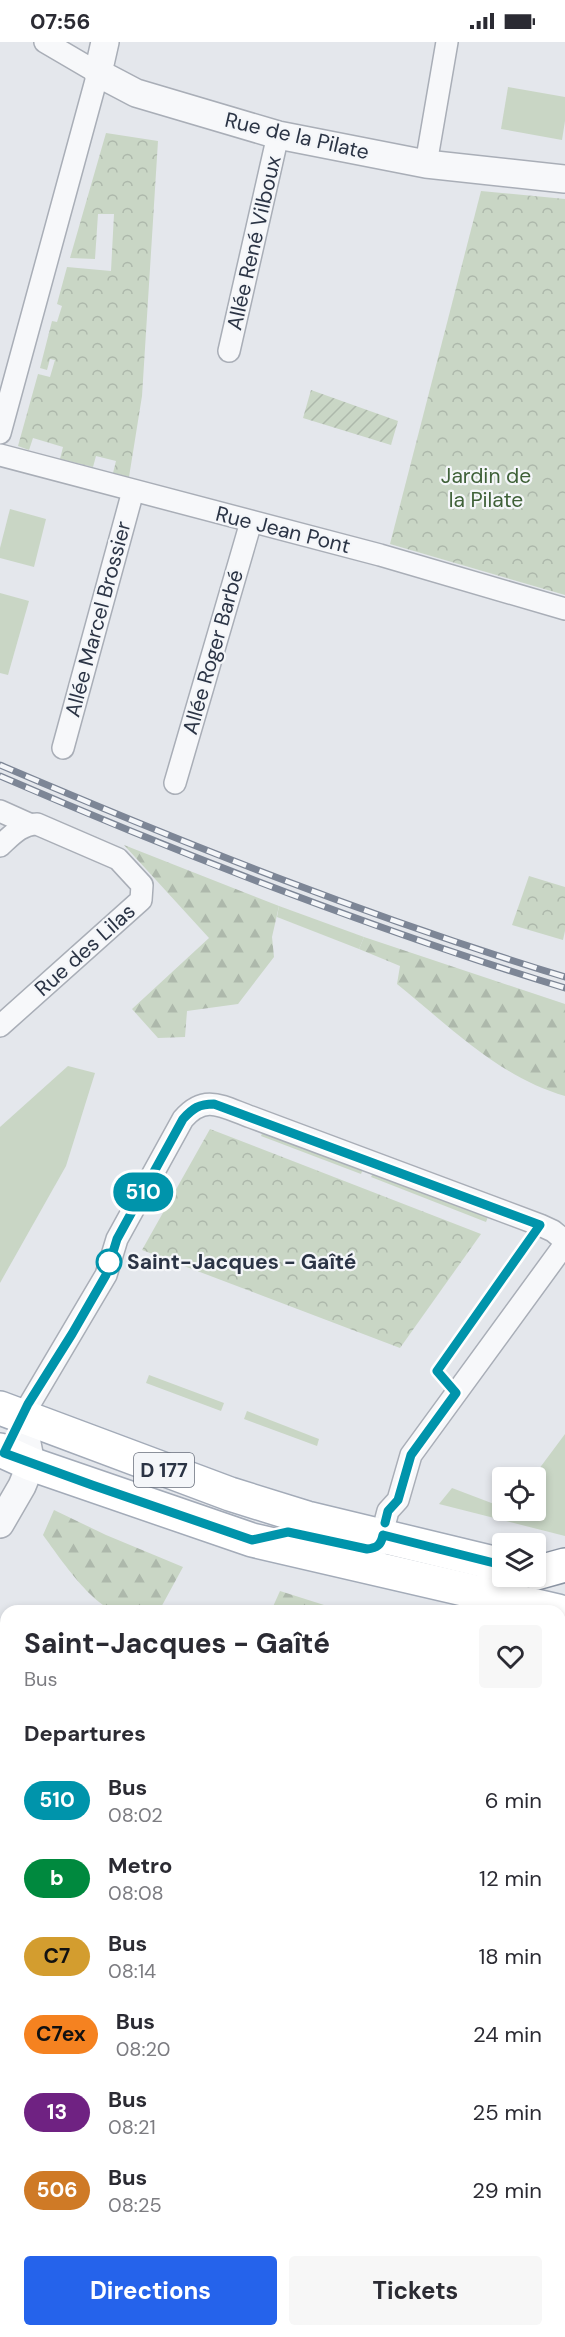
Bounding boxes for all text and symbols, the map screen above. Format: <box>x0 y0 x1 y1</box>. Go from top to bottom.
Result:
text: 07:56 <box>30 7 90 36</box>
street label: Rue de la Pilate <box>222 106 372 166</box>
street label: Allée René Vilboux <box>220 153 288 333</box>
park label: Jardin de la Pilate <box>441 462 531 514</box>
street label: Rue Jean Pont <box>213 500 353 560</box>
street label: Allée Marcel Brossier <box>58 518 138 720</box>
street label: Allée Roger Barbé <box>176 566 250 738</box>
street label: Rue des Lilas <box>29 897 141 1003</box>
line badge: 510 <box>108 1172 178 1212</box>
text: 510 <box>125 1178 161 1206</box>
place label: Saint-Jacques - Gaîté <box>127 1248 357 1276</box>
marker: Saint-Jacques - Gaîté <box>96 1249 122 1275</box>
road number: D 177 <box>134 1453 194 1487</box>
map controls <box>492 1467 546 1587</box>
button: locate <box>492 1467 546 1521</box>
button: layers <box>492 1533 546 1587</box>
text: Saint-Jacques - Gaîté <box>24 1625 330 1662</box>
button: heart <box>479 1625 542 1688</box>
text: Bus <box>24 1666 58 1692</box>
text: Departures <box>24 1719 146 1748</box>
text: Bus <box>108 1773 147 1802</box>
text: 510 <box>39 1786 75 1814</box>
text: 6 min <box>485 1786 542 1815</box>
text: 08:02 <box>108 1802 163 1828</box>
text: Metro <box>108 1851 172 1880</box>
text: b <box>50 1864 64 1892</box>
text: 12 min <box>479 1864 542 1893</box>
text: 08:08 <box>108 1880 164 1906</box>
text: Bus <box>108 1929 147 1958</box>
text: C7 <box>44 1942 70 1970</box>
text: 18 min <box>478 1942 542 1971</box>
text: 08:14 <box>108 1958 156 1984</box>
text: Bus <box>116 2007 155 2036</box>
text: C7ex <box>36 2020 86 2048</box>
text: 24 min <box>473 2020 542 2049</box>
text: 08:20 <box>116 2036 171 2062</box>
text: Bus <box>108 2085 147 2114</box>
text: 13 <box>47 2098 67 2126</box>
text: 25 min <box>473 2098 542 2127</box>
text: 08:21 <box>108 2114 156 2140</box>
text: Bus <box>108 2163 147 2192</box>
text: 506 <box>36 2176 78 2204</box>
text: 29 min <box>472 2176 542 2205</box>
text: 08:25 <box>108 2192 162 2218</box>
button: Directions <box>24 2256 277 2325</box>
button: Tickets <box>289 2256 542 2325</box>

